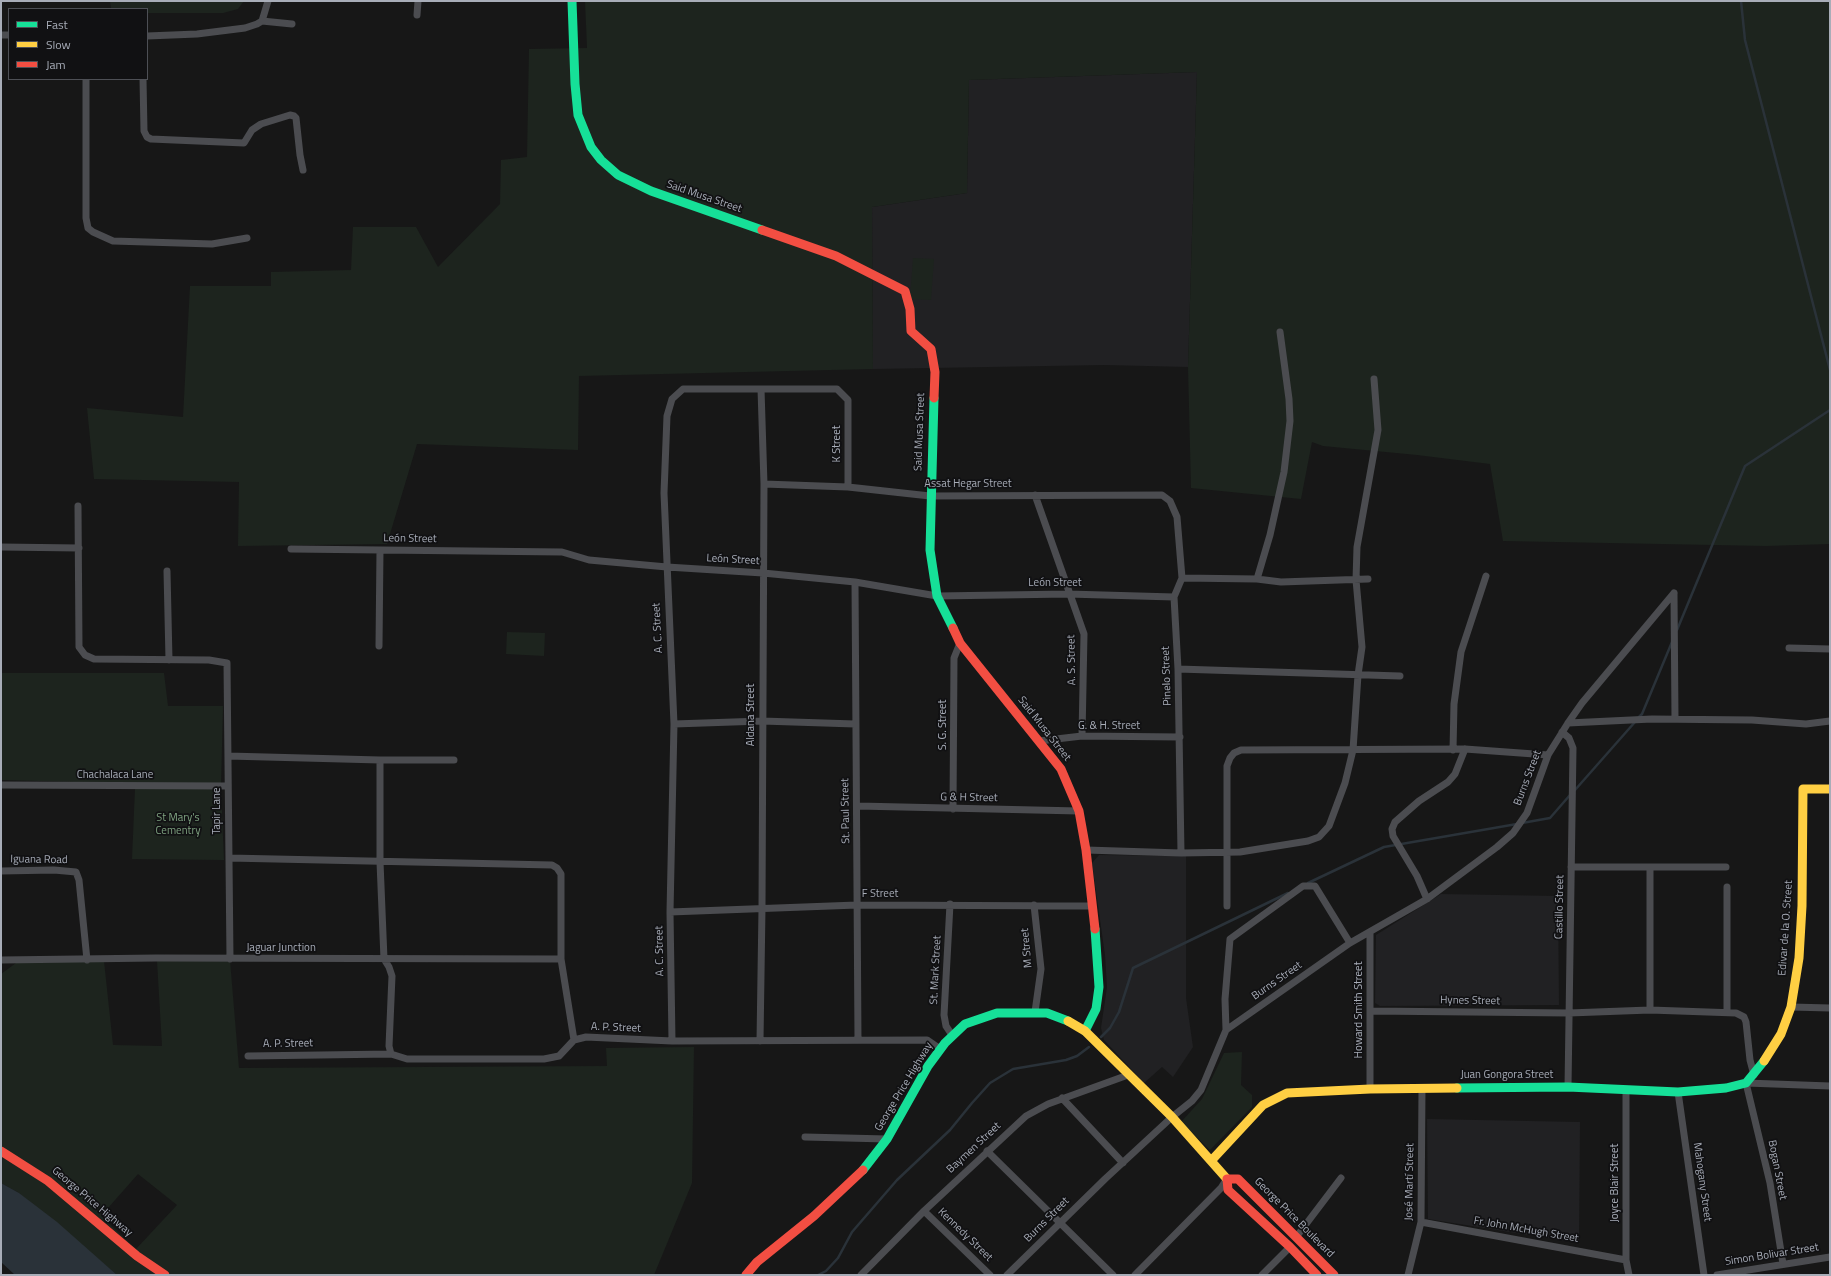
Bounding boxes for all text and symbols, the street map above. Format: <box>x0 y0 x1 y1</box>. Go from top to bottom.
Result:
legend <box>8 8 148 80</box>
text: Fast <box>46 15 68 34</box>
text: Slow <box>46 35 71 54</box>
text: Jam <box>46 55 66 74</box>
street label: Said Musa Street <box>665 178 743 216</box>
street label: Said Musa Street <box>912 392 928 472</box>
street label: K Street <box>830 425 844 463</box>
street label: Assat Hegar Street <box>924 477 1012 491</box>
street label: León Street <box>383 532 437 546</box>
street label: León Street <box>706 552 760 568</box>
street label: León Street <box>1028 576 1082 590</box>
street label: A. C. Street <box>650 602 666 654</box>
street label: A. S. Street <box>1065 635 1079 685</box>
street label: Pinelo Street <box>1159 646 1175 706</box>
street label: Aldana Street <box>744 684 758 746</box>
street label: Said Musa Street <box>1015 694 1073 764</box>
street label: S. G. Street <box>936 700 950 750</box>
street label: G. & H. Street <box>1078 719 1140 733</box>
street label: Burns Street <box>1511 748 1545 808</box>
street label: Chachalaca Lane <box>77 768 153 782</box>
street label: St. Paul Street <box>839 778 853 844</box>
street label: Tapir Lane <box>210 788 224 834</box>
street label: G & H Street <box>940 791 998 805</box>
park label: St Mary's Cementry <box>155 811 201 837</box>
street label: Iguana Road <box>10 853 68 867</box>
street label: Castillo Street <box>1553 875 1567 939</box>
street label: Edivar de la O. Street <box>1776 880 1796 976</box>
street label: F Street <box>862 887 898 901</box>
street label: A. C. Street <box>653 926 667 976</box>
street label: M Street <box>1019 927 1035 969</box>
street label: St. Mark Street <box>928 935 944 1005</box>
street label: Jaguar Junction <box>246 941 316 955</box>
street label: Burns Street <box>1249 959 1305 1003</box>
street label: Howard Smith Street <box>1352 962 1366 1058</box>
street label: Hynes Street <box>1440 994 1500 1008</box>
street label: A. P. Street <box>591 1021 641 1035</box>
street label: A. P. Street <box>263 1037 313 1051</box>
street label: George Price Highway <box>872 1040 936 1134</box>
street label: Juan Gongora Street <box>1461 1068 1553 1082</box>
street label: Baymen Street <box>944 1120 1004 1176</box>
street label: Bogan Street <box>1765 1139 1789 1201</box>
street label: Mahogany Street <box>1690 1142 1714 1222</box>
street label: José Martí Street <box>1403 1143 1417 1221</box>
street label: Joyce Blair Street <box>1608 1144 1622 1222</box>
street label: George Price Highway <box>49 1164 135 1240</box>
street label: George Price Boulevard <box>1251 1175 1337 1261</box>
street label: Burns Street <box>1022 1195 1072 1245</box>
street label: Kennedy Street <box>935 1206 995 1264</box>
street label: Fr. John McHugh Street <box>1473 1214 1579 1246</box>
street label: Simon Bolivar Street <box>1724 1241 1820 1269</box>

